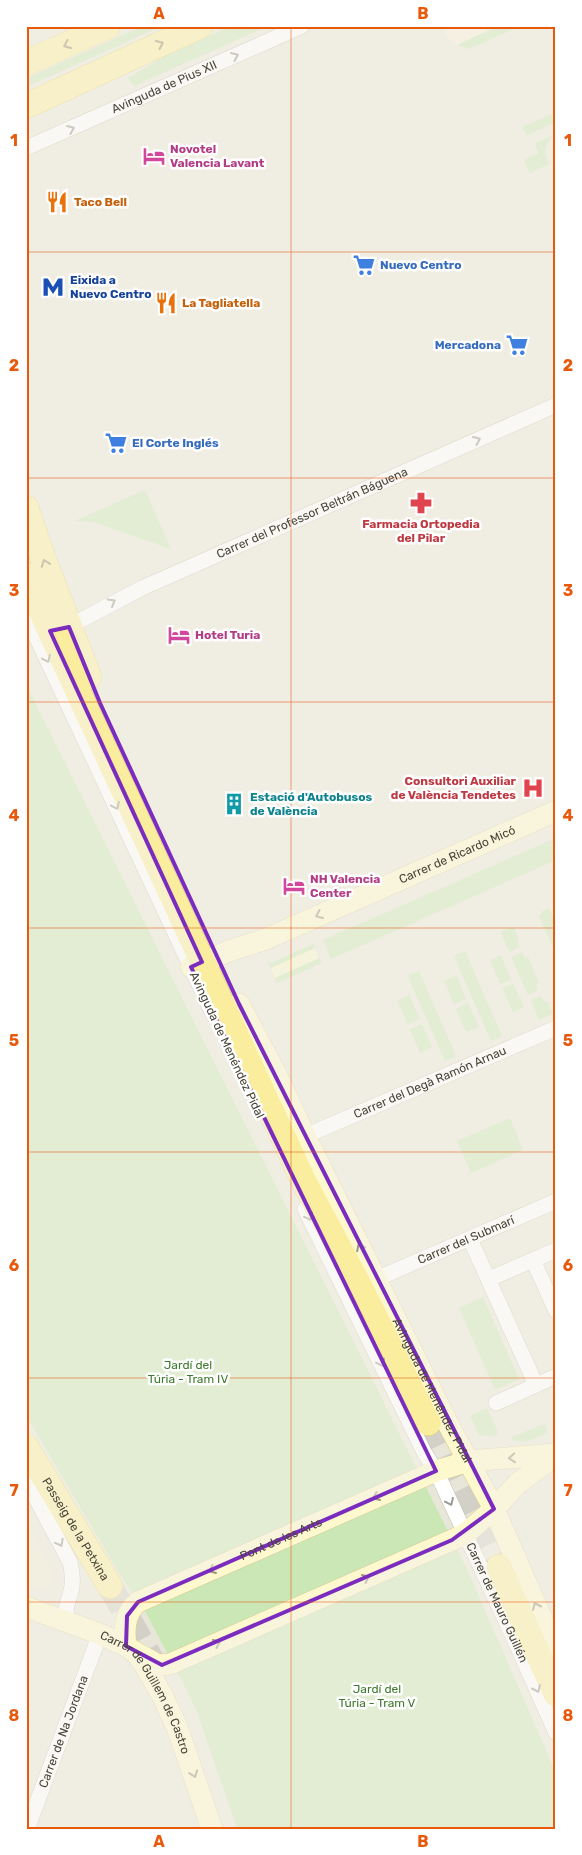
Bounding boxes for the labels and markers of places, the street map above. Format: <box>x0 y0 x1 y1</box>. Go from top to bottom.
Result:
place label: Novotel Valencia Lavant <box>170 142 265 170</box>
hotel icon: Novotel Valencia Lavant <box>141 143 167 169</box>
restaurant icon: Taco Bell <box>44 189 70 215</box>
place label: Taco Bell <box>74 195 127 209</box>
supermarket icon: Nuevo Centro <box>351 252 377 278</box>
place label: Nuevo Centro <box>380 258 462 272</box>
place label: Eixida a Nuevo Centro <box>70 273 152 301</box>
metro station icon: Eixida a Nuevo Centro <box>40 274 66 300</box>
restaurant icon: La Tagliatella <box>153 290 179 316</box>
place label: La Tagliatella <box>182 296 260 310</box>
supermarket icon: Mercadona <box>504 332 530 358</box>
place label: Mercadona <box>435 338 501 352</box>
supermarket icon: El Corte Inglés <box>103 430 129 456</box>
place label: El Corte Inglés <box>132 436 219 450</box>
pharmacy icon: Farmacia Ortopedia del Pilar <box>408 490 434 516</box>
place label: Farmacia Ortopedia del Pilar <box>362 517 480 545</box>
hotel icon: Hotel Turia <box>166 622 192 648</box>
place label: Hotel Turia <box>195 628 260 642</box>
place label: Consultori Auxiliar de València Tendetes <box>391 774 517 802</box>
hospital icon: Consultori Auxiliar de València Tendetes <box>520 775 546 801</box>
place label: Estació d'Autobusos de València <box>250 790 372 818</box>
building icon: Estació d'Autobusos de València <box>221 791 247 817</box>
place label: NH Valencia Center <box>310 872 380 900</box>
hotel icon: NH Valencia Center <box>281 873 307 899</box>

